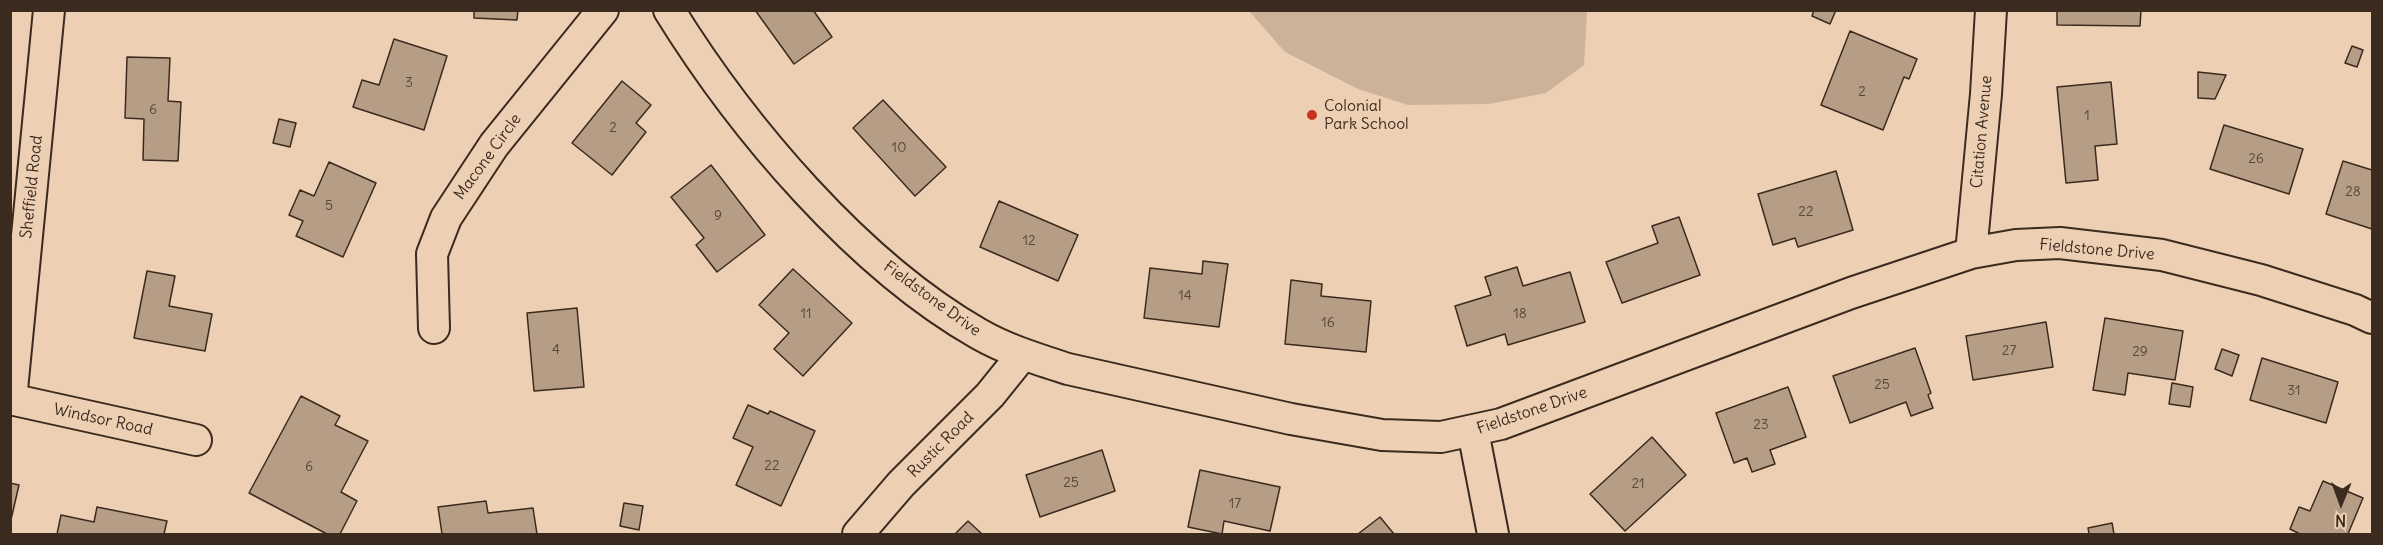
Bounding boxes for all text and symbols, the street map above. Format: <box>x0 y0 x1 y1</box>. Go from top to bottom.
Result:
house number: 3 <box>405 75 413 91</box>
street label: Citation Avenue <box>1967 75 1997 189</box>
house number: 2 <box>1858 84 1866 100</box>
place label: Colonial Park School <box>1324 96 1409 134</box>
house number: 6 <box>149 102 157 118</box>
marker: Colonial Park School <box>1305 108 1319 122</box>
house number: 1 <box>2084 108 2090 124</box>
street label: Macone Circle <box>450 110 526 204</box>
house number: 2 <box>609 120 617 136</box>
street label: Sheffield Road <box>17 134 47 240</box>
house number: 10 <box>892 140 906 156</box>
house number: 26 <box>2248 151 2264 167</box>
house number: 28 <box>2345 184 2361 200</box>
house number: 5 <box>325 198 333 214</box>
house number: 22 <box>1798 204 1814 220</box>
house number: 9 <box>714 208 722 224</box>
house number: 12 <box>1022 233 1036 249</box>
street label: Fieldstone Drive <box>2039 235 2155 265</box>
street label: Fieldstone Drive <box>880 257 984 341</box>
house number: 14 <box>1178 288 1192 304</box>
house number: 11 <box>800 306 812 322</box>
house number: 18 <box>1513 306 1527 322</box>
house number: 16 <box>1321 315 1335 331</box>
house number: 4 <box>552 342 560 358</box>
house number: 27 <box>2002 343 2016 359</box>
house number: 29 <box>2132 344 2148 360</box>
house number: 25 <box>1874 377 1890 393</box>
street label: Fieldstone Drive <box>1474 383 1590 439</box>
house number: 31 <box>2287 383 2301 399</box>
street label: Windsor Road <box>52 400 154 440</box>
street label: Rustic Road <box>904 408 978 482</box>
house number: 23 <box>1753 417 1769 433</box>
house number: 22 <box>764 458 780 474</box>
house number: 6 <box>305 459 313 475</box>
north arrow <box>2311 473 2371 533</box>
house number: 25 <box>1063 475 1079 491</box>
house number: 21 <box>1631 476 1645 492</box>
house number: 17 <box>1229 496 1241 512</box>
text: N <box>2335 511 2346 531</box>

